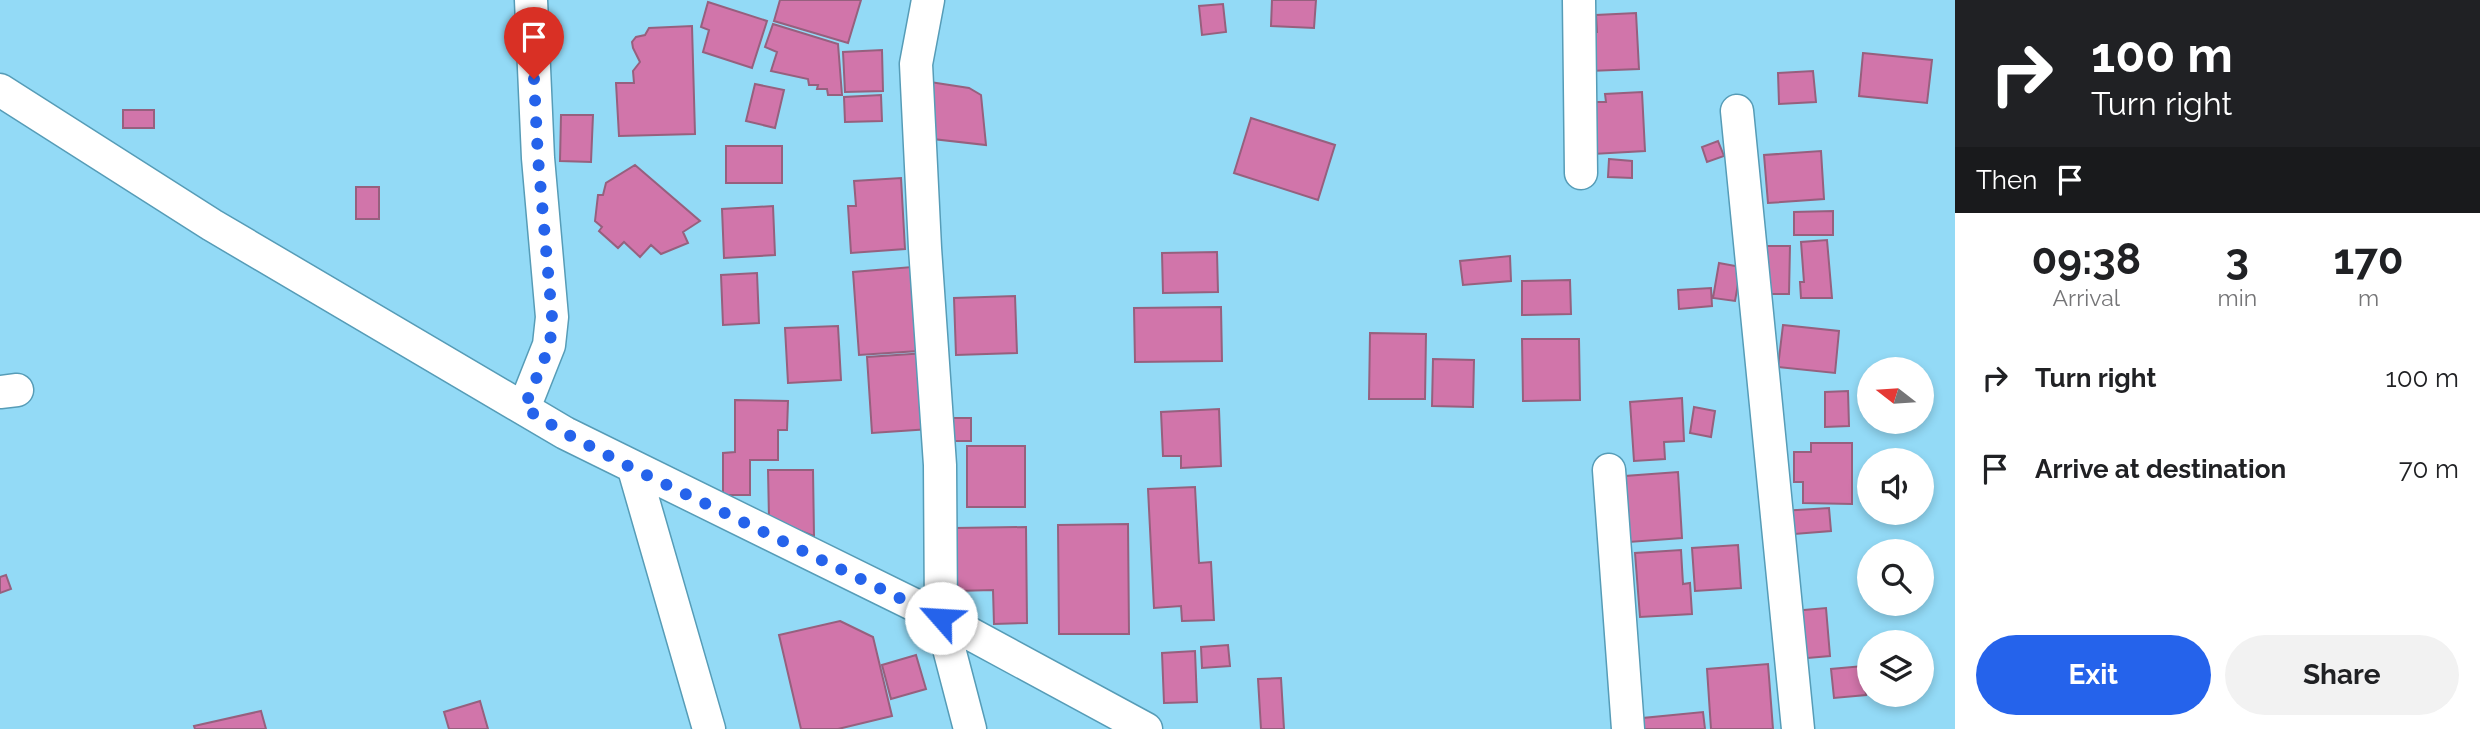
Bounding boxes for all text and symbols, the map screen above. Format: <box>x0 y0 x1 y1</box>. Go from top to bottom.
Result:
pin <box>504 7 564 79</box>
icon: arrive <box>515 18 553 56</box>
text: 100 m <box>2091 26 2233 83</box>
icon: right <box>1976 28 2067 119</box>
text: Turn right <box>2091 85 2232 122</box>
icon: arrive <box>2051 161 2089 199</box>
text: Then <box>1976 165 2037 195</box>
text: 09:38 <box>2031 235 2141 284</box>
text: 3 <box>2226 235 2249 284</box>
text: 170 <box>2333 235 2404 284</box>
text: Arrival <box>2053 284 2120 311</box>
text: min <box>2218 284 2257 311</box>
text: m <box>2358 284 2379 311</box>
north arrow <box>1857 357 1934 434</box>
map controls <box>1857 357 1934 707</box>
icon: right <box>1976 359 2014 397</box>
text: Turn right <box>2035 363 2156 393</box>
text: 100 m <box>2386 363 2459 393</box>
button: sound <box>1857 448 1934 525</box>
icon: arrive <box>1976 450 2014 488</box>
text: Arrive at destination <box>2035 454 2286 484</box>
text: 70 m <box>2399 454 2459 484</box>
button: search <box>1857 539 1934 616</box>
position arrow <box>904 581 978 655</box>
button: layers <box>1857 630 1934 707</box>
button: Exit <box>1976 635 2211 715</box>
button: Share <box>2225 635 2459 715</box>

